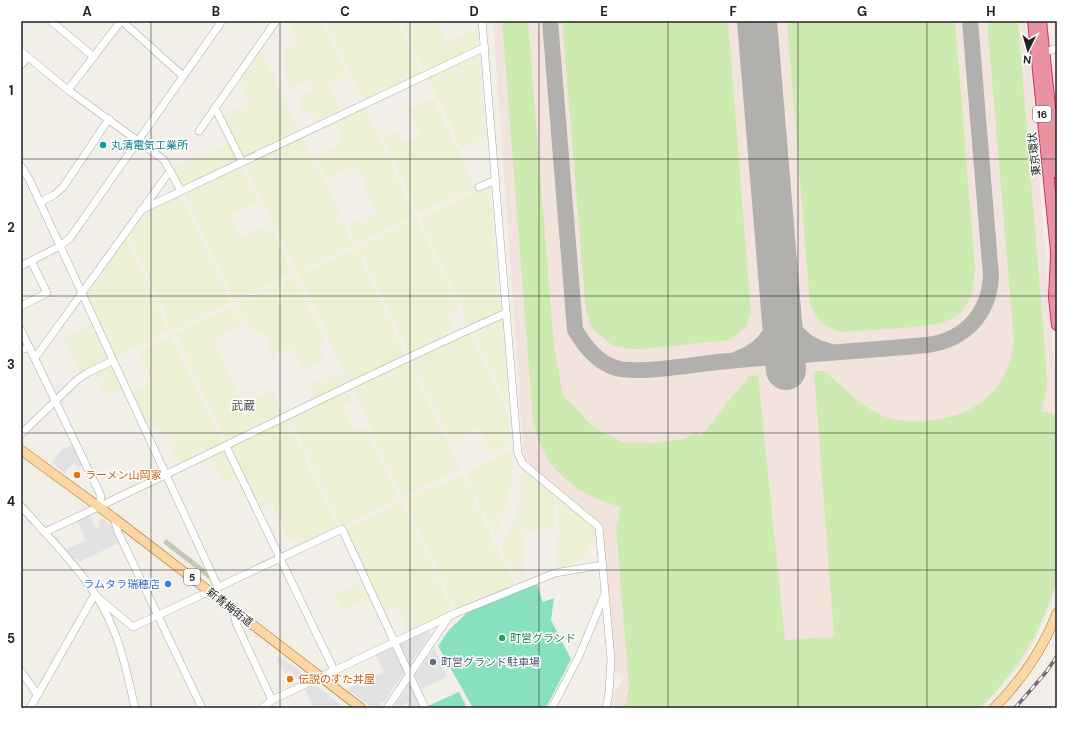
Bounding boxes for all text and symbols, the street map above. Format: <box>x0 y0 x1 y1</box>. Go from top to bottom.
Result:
text: A <box>82 3 92 20</box>
text: B <box>212 3 220 20</box>
text: C <box>340 3 350 20</box>
text: D <box>469 3 479 20</box>
text: E <box>600 3 608 20</box>
text: F <box>729 3 737 20</box>
text: G <box>857 3 867 20</box>
text: H <box>986 3 996 20</box>
north arrow <box>1008 30 1048 70</box>
text: N <box>1023 53 1032 67</box>
text: 1 <box>9 82 13 99</box>
road number: 16 <box>1033 106 1051 122</box>
street label: 東京環状 <box>1025 130 1043 177</box>
place label: 丸清電気工業所 <box>111 138 189 152</box>
marker: 丸清電気工業所 <box>98 140 108 150</box>
text: 2 <box>7 219 15 236</box>
text: 3 <box>7 356 15 373</box>
district label: 武蔵 <box>231 398 255 414</box>
place label: ラーメン山岡家 <box>85 468 162 482</box>
marker: ラーメン山岡家 <box>72 470 82 480</box>
text: 4 <box>7 493 15 510</box>
road number: 5 <box>184 569 200 585</box>
place label: ラムタラ瑞穂店 <box>83 577 160 591</box>
marker: ラムタラ瑞穂店 <box>163 579 173 589</box>
street label: 新青梅街道 <box>204 585 256 629</box>
text: 5 <box>7 630 15 647</box>
place label: 町営グランド <box>510 631 576 645</box>
marker: 町営グランド <box>497 633 507 643</box>
place label: 町営グランド駐車場 <box>441 655 540 669</box>
marker: 町営グランド駐車場 <box>428 657 438 667</box>
place label: 伝説のすた丼屋 <box>298 672 375 686</box>
marker: 伝説のすた丼屋 <box>285 674 295 684</box>

